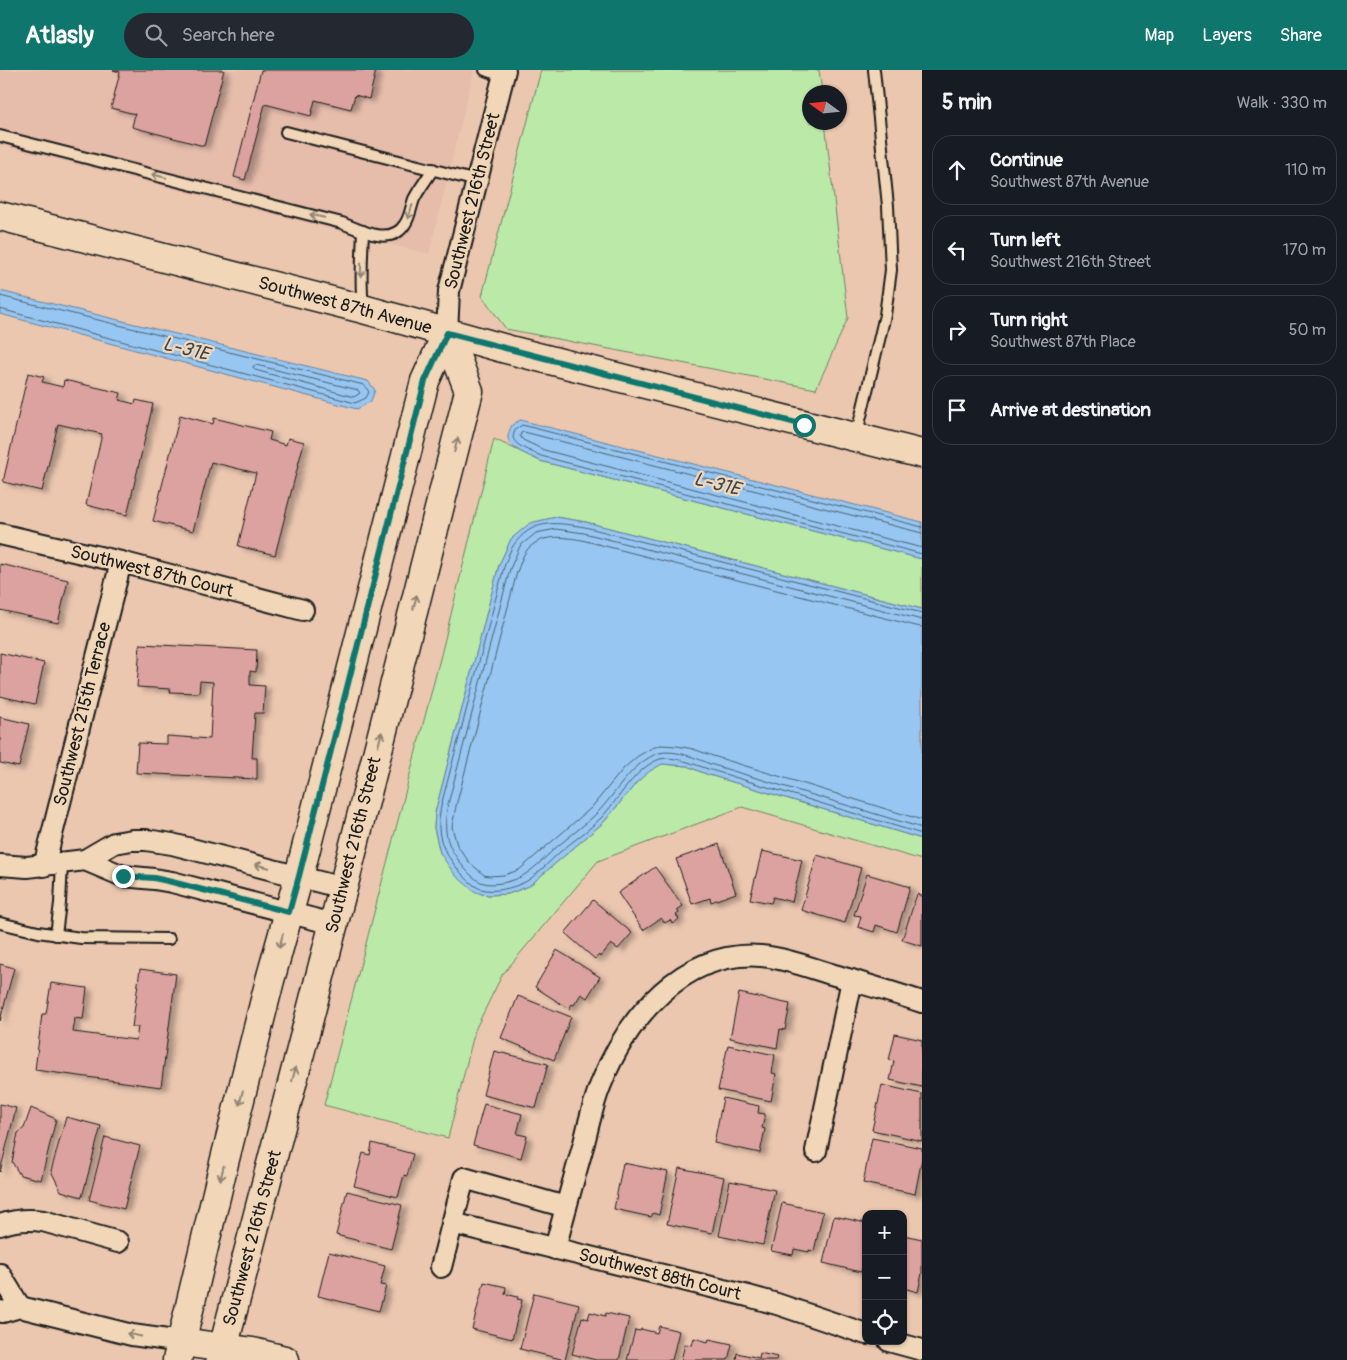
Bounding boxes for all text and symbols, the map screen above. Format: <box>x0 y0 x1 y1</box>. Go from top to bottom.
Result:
search box <box>124 13 474 58</box>
text: Atlasly <box>25 21 94 50</box>
icon: search <box>142 21 170 49</box>
text: Search here <box>182 23 275 47</box>
text: Map <box>1145 24 1174 47</box>
text: Layers <box>1202 24 1252 47</box>
text: Share <box>1280 24 1322 47</box>
north arrow <box>802 85 847 130</box>
text: 5 min <box>942 89 992 116</box>
text: Walk · 330 m <box>1237 93 1327 113</box>
street label: Southwest 216th Street <box>439 110 506 292</box>
text: Continue <box>990 148 1063 172</box>
icon: ahead <box>943 156 971 184</box>
text: 110 m <box>1285 160 1326 180</box>
one-way arrow <box>152 171 168 180</box>
text: Southwest 87th Avenue <box>990 172 1149 192</box>
one-way arrow <box>404 204 414 220</box>
one-way arrow <box>309 211 325 221</box>
text: Turn left <box>990 228 1060 252</box>
icon: left <box>943 236 971 264</box>
text: 170 m <box>1283 240 1326 260</box>
text: Southwest 216th Street <box>990 252 1151 272</box>
one-way arrow <box>356 262 366 278</box>
street label: Southwest 87th Avenue <box>256 271 434 340</box>
text: Turn right <box>990 308 1068 332</box>
icon: right <box>943 316 971 344</box>
text: 50 m <box>1289 320 1326 340</box>
water label: L-31E <box>160 332 214 367</box>
text: Southwest 87th Place <box>990 332 1136 352</box>
icon: arrive <box>943 396 971 424</box>
text: Arrive at destination <box>990 398 1151 422</box>
route start <box>793 414 816 437</box>
one-way arrow <box>452 437 461 453</box>
water label: L-31E <box>691 467 745 502</box>
street label: Southwest 87th Court <box>68 540 236 603</box>
one-way arrow <box>411 595 421 611</box>
street label: Southwest 215th Terrace <box>49 620 116 808</box>
one-way arrow <box>376 731 386 747</box>
street label: Southwest 216th Street <box>320 754 387 936</box>
one-way arrow <box>254 861 270 870</box>
route end <box>112 865 135 888</box>
one-way arrow <box>276 932 285 948</box>
one-way arrow <box>290 1066 299 1082</box>
one-way arrow <box>235 1090 245 1106</box>
street label: Southwest 216th Street <box>218 1147 287 1329</box>
one-way arrow <box>216 1165 226 1181</box>
map controls <box>862 1210 907 1345</box>
button: + <box>862 1210 907 1255</box>
street label: Southwest 88th Court <box>576 1243 744 1306</box>
button: − <box>862 1255 907 1300</box>
button: locate <box>862 1300 907 1345</box>
one-way arrow <box>126 1330 142 1339</box>

